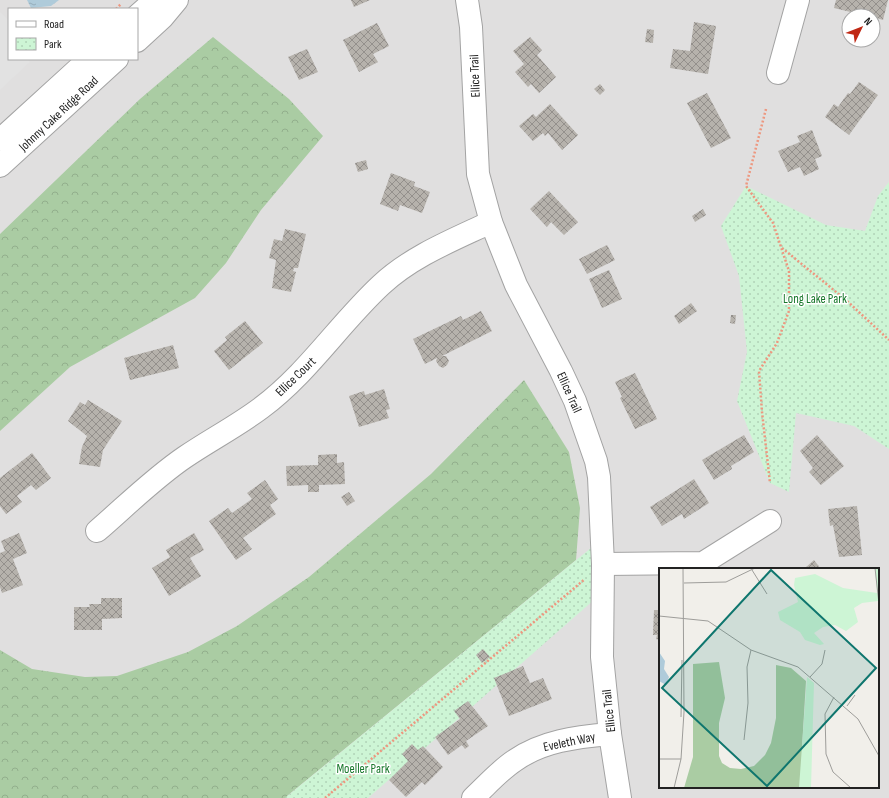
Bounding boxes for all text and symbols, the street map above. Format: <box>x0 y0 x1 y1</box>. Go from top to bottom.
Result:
legend <box>8 8 138 60</box>
north arrow <box>841 8 881 48</box>
text: N <box>861 15 875 28</box>
text: Road <box>44 17 64 32</box>
text: Park <box>44 37 62 52</box>
street label: Ellice Trail <box>466 54 484 98</box>
street label: Johnny Cake Ridge Road <box>15 73 102 155</box>
park label: Long Lake Park <box>783 291 847 307</box>
street label: Ellice Court <box>272 354 319 400</box>
street label: Ellice Trail <box>553 370 585 415</box>
inset map <box>659 568 879 788</box>
street label: Ellice Trail <box>599 689 619 733</box>
street label: Eveleth Way <box>542 729 597 755</box>
park label: Moeller Park <box>336 761 390 777</box>

